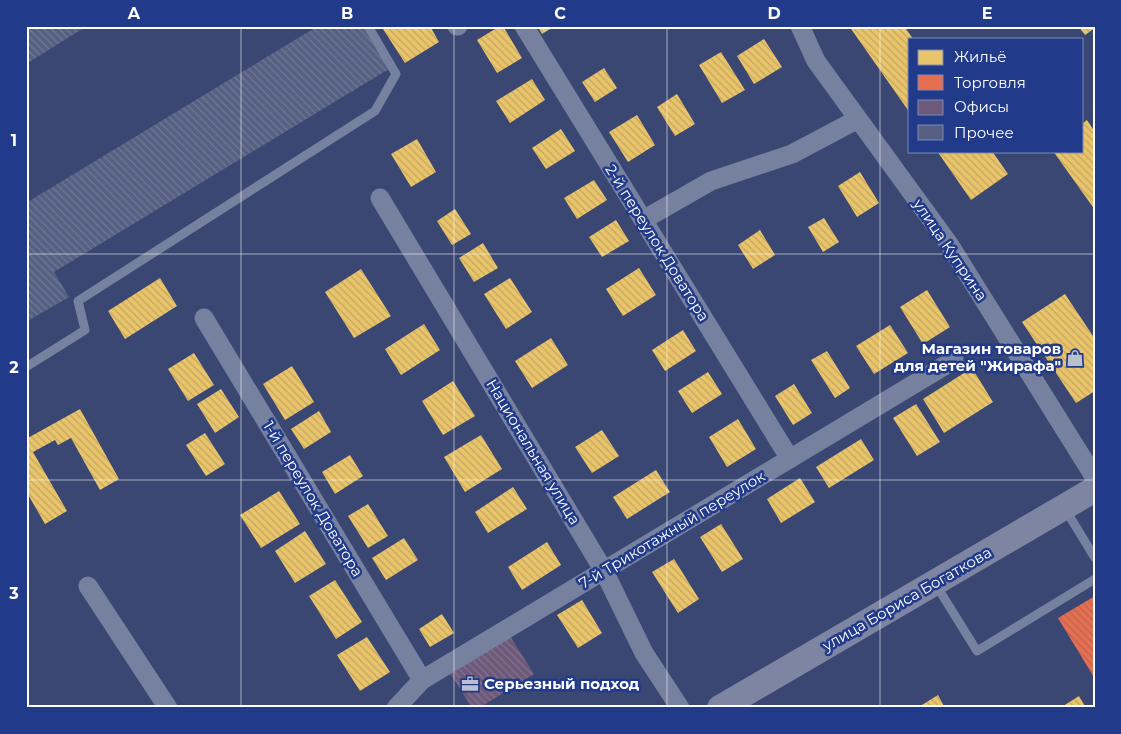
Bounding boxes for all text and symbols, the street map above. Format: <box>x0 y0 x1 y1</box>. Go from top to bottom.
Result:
text: A <box>127 4 141 23</box>
text: B <box>341 4 353 23</box>
text: C <box>554 4 566 23</box>
text: D <box>767 4 781 23</box>
text: E <box>982 4 992 23</box>
legend <box>908 38 1084 152</box>
text: Жильё <box>954 47 1007 66</box>
text: Торговля <box>954 73 1026 92</box>
text: Офисы <box>954 97 1009 116</box>
text: Прочее <box>954 123 1014 142</box>
text: 1 <box>11 131 17 150</box>
street label: 2-й переулок Доватора <box>601 161 713 325</box>
street label: улица Куприна <box>909 194 992 304</box>
place label: Магазин товаров для детей "Жирафа" <box>894 339 1061 375</box>
shop icon: Магазин товаров для детей "Жирафа" <box>1065 348 1085 368</box>
text: 2 <box>9 358 19 377</box>
street label: Национальная улица <box>482 375 585 528</box>
street label: 1-й переулок Доватора <box>259 417 367 580</box>
street label: 7-й Трикотажный переулок <box>575 466 769 593</box>
street label: улица Бориса Богаткова <box>818 542 995 655</box>
text: 3 <box>8 584 19 603</box>
office icon: Серьезный подход <box>460 674 480 694</box>
place label: Серьезный подход <box>484 674 640 693</box>

